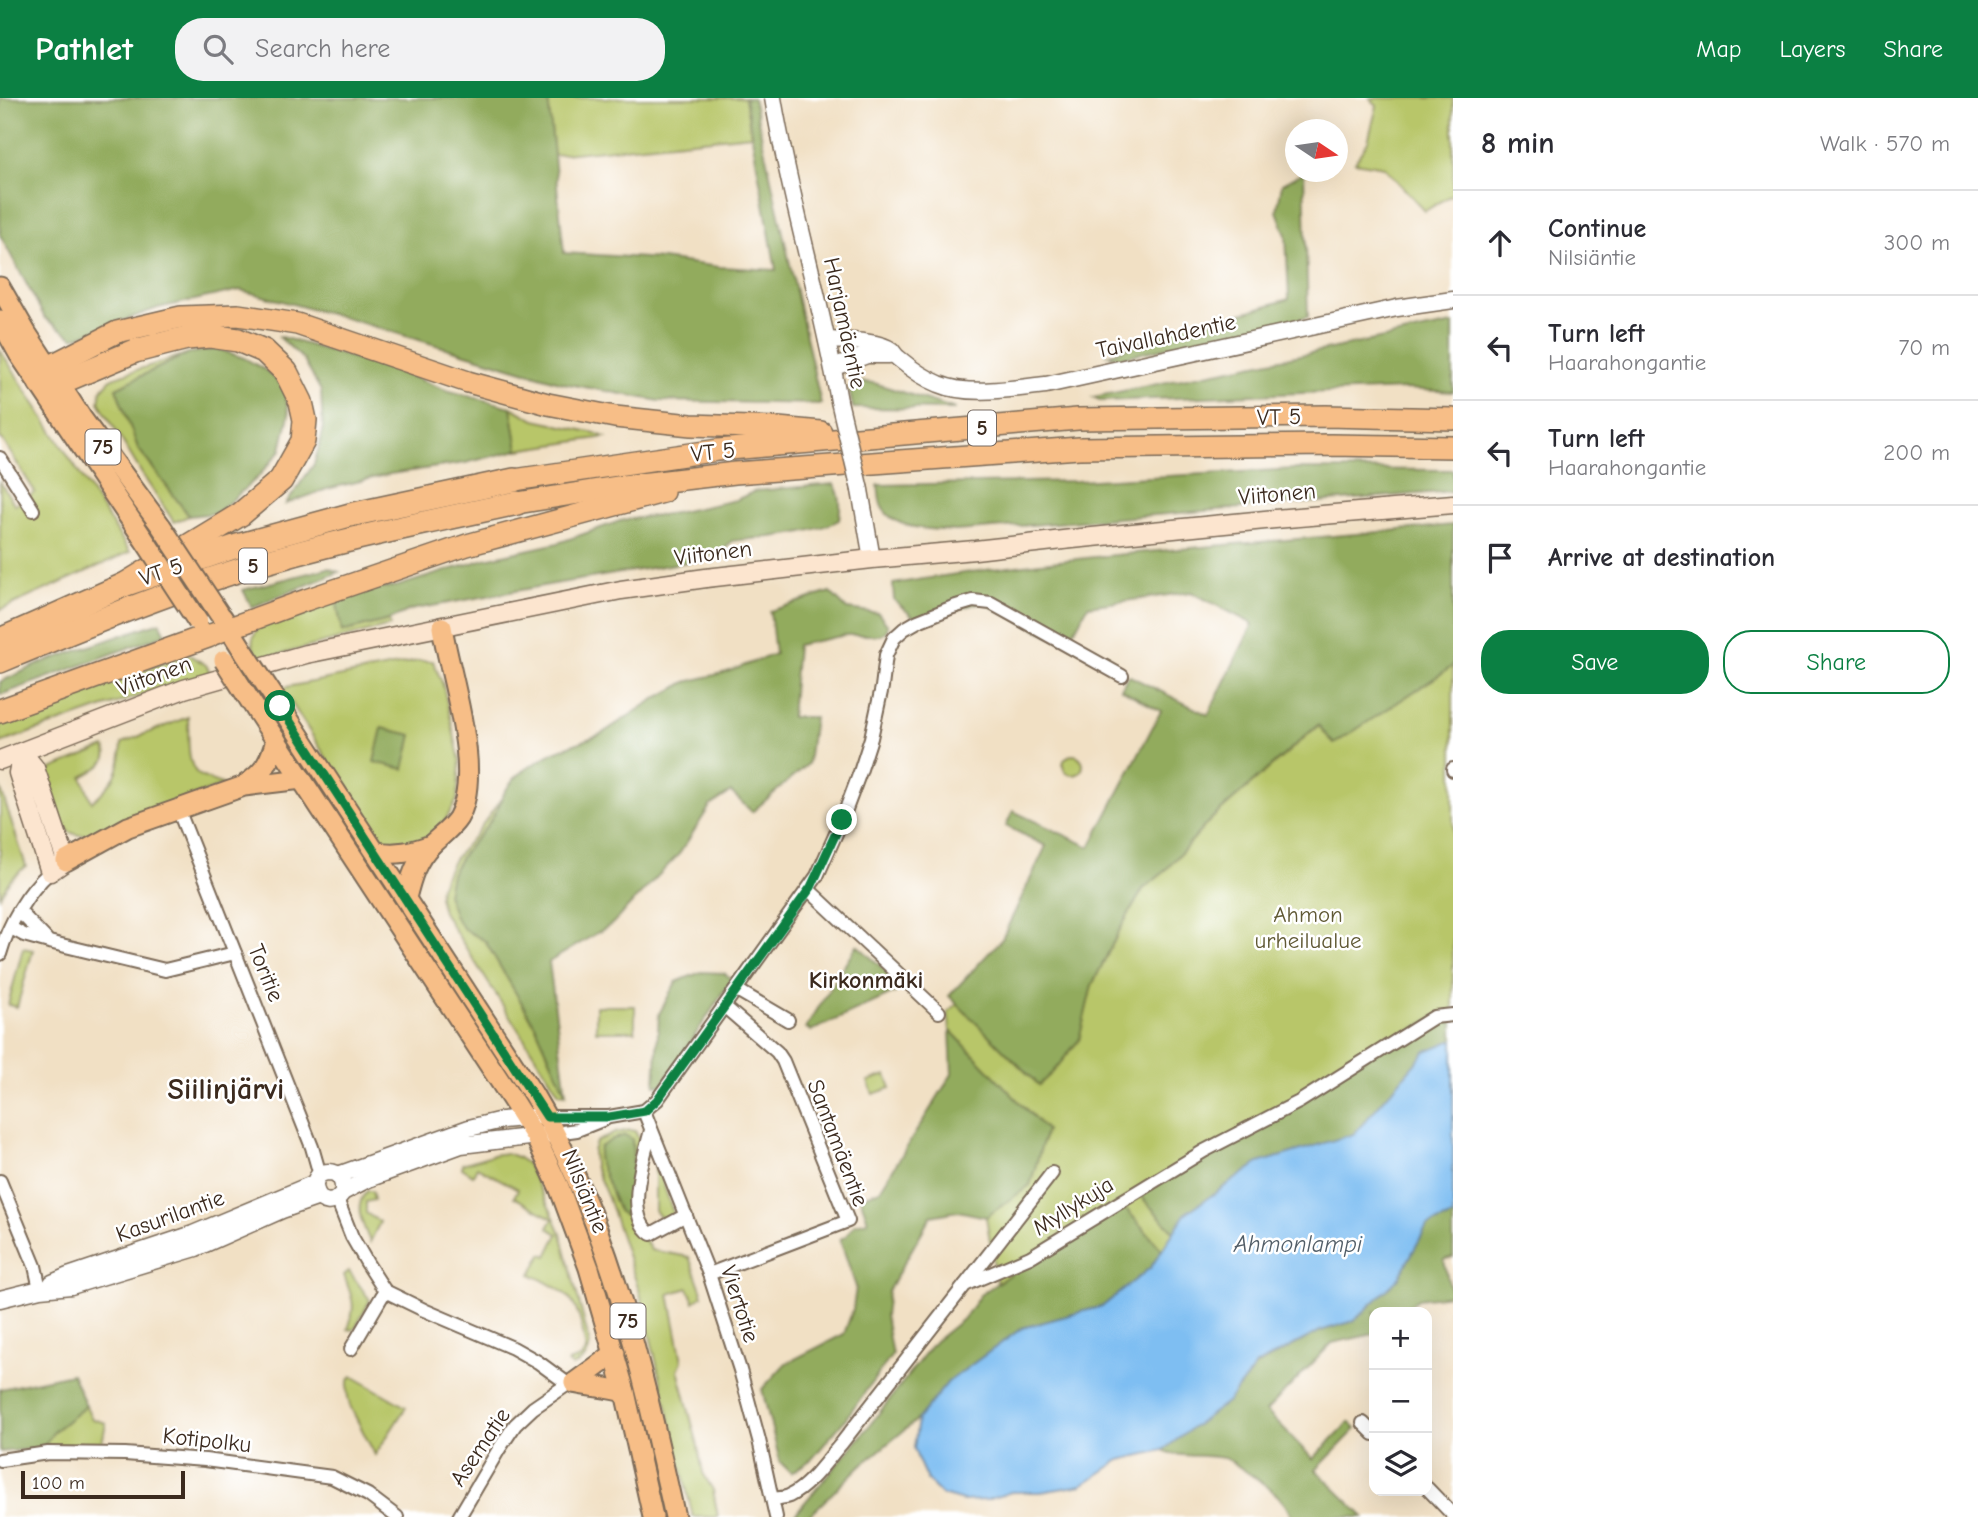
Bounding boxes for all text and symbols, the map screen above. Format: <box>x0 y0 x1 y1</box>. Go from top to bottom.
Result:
search box <box>175 18 665 81</box>
text: Pathlet <box>35 30 133 68</box>
icon: search <box>199 30 237 68</box>
text: Search here <box>255 34 390 64</box>
text: Map <box>1696 35 1742 63</box>
text: Layers <box>1780 35 1845 63</box>
text: Share <box>1883 35 1943 63</box>
north arrow <box>1285 119 1348 182</box>
text: 8 min <box>1481 126 1555 161</box>
text: Walk · 570 m <box>1820 130 1950 157</box>
text: Continue <box>1548 214 1646 244</box>
icon: ahead <box>1481 224 1519 262</box>
text: 300 m <box>1884 229 1950 256</box>
text: Nilsiäntie <box>1548 244 1636 271</box>
street label: Harjamäentie <box>818 255 872 391</box>
street label: Taivallahdentie <box>1094 308 1238 364</box>
text: Turn left <box>1548 319 1645 349</box>
icon: left <box>1481 329 1519 367</box>
text: 70 m <box>1898 334 1950 361</box>
text: Haarahongantie <box>1548 349 1706 376</box>
street label: VT 5 <box>1257 403 1301 431</box>
road number: 5 <box>968 410 996 446</box>
text: Turn left <box>1548 424 1645 454</box>
road number: 75 <box>86 430 120 464</box>
icon: left <box>1481 434 1519 472</box>
street label: VT 5 <box>689 436 737 468</box>
text: 200 m <box>1883 439 1950 466</box>
text: Haarahongantie <box>1548 454 1706 481</box>
street label: Viitonen <box>1237 477 1317 511</box>
street label: Viitonen <box>673 535 753 571</box>
icon: arrive <box>1481 539 1519 577</box>
text: Arrive at destination <box>1548 543 1775 573</box>
road number: 5 <box>239 548 267 584</box>
street label: VT 5 <box>136 552 186 592</box>
button: Save <box>1481 630 1709 694</box>
button: Share <box>1723 630 1950 694</box>
street label: Viitonen <box>113 650 195 702</box>
route start <box>264 690 295 721</box>
route end <box>826 804 857 835</box>
park label: Ahmon urheilualue <box>1255 901 1361 954</box>
street label: Toritie <box>242 940 290 1006</box>
district label: Kirkonmäki <box>809 966 923 994</box>
district label: Siilinjärvi <box>168 1072 284 1107</box>
street label: Santamäentie <box>801 1076 875 1210</box>
street label: Nilsiäntie <box>556 1145 614 1237</box>
street label: Myllykuja <box>1028 1171 1118 1241</box>
street label: Kasurilantie <box>112 1184 228 1248</box>
water label: Ahmonlampi <box>1233 1230 1363 1258</box>
street label: Viertotie <box>715 1262 765 1346</box>
road number: 75 <box>610 1304 646 1338</box>
map controls <box>1369 1307 1432 1496</box>
button: + <box>1369 1307 1432 1370</box>
button: − <box>1369 1370 1432 1433</box>
street label: Asematie <box>444 1403 516 1491</box>
street label: Kotipolku <box>161 1422 253 1458</box>
button: layers <box>1369 1433 1432 1496</box>
scale bar <box>21 1468 186 1500</box>
text: 100 m <box>32 1472 85 1494</box>

